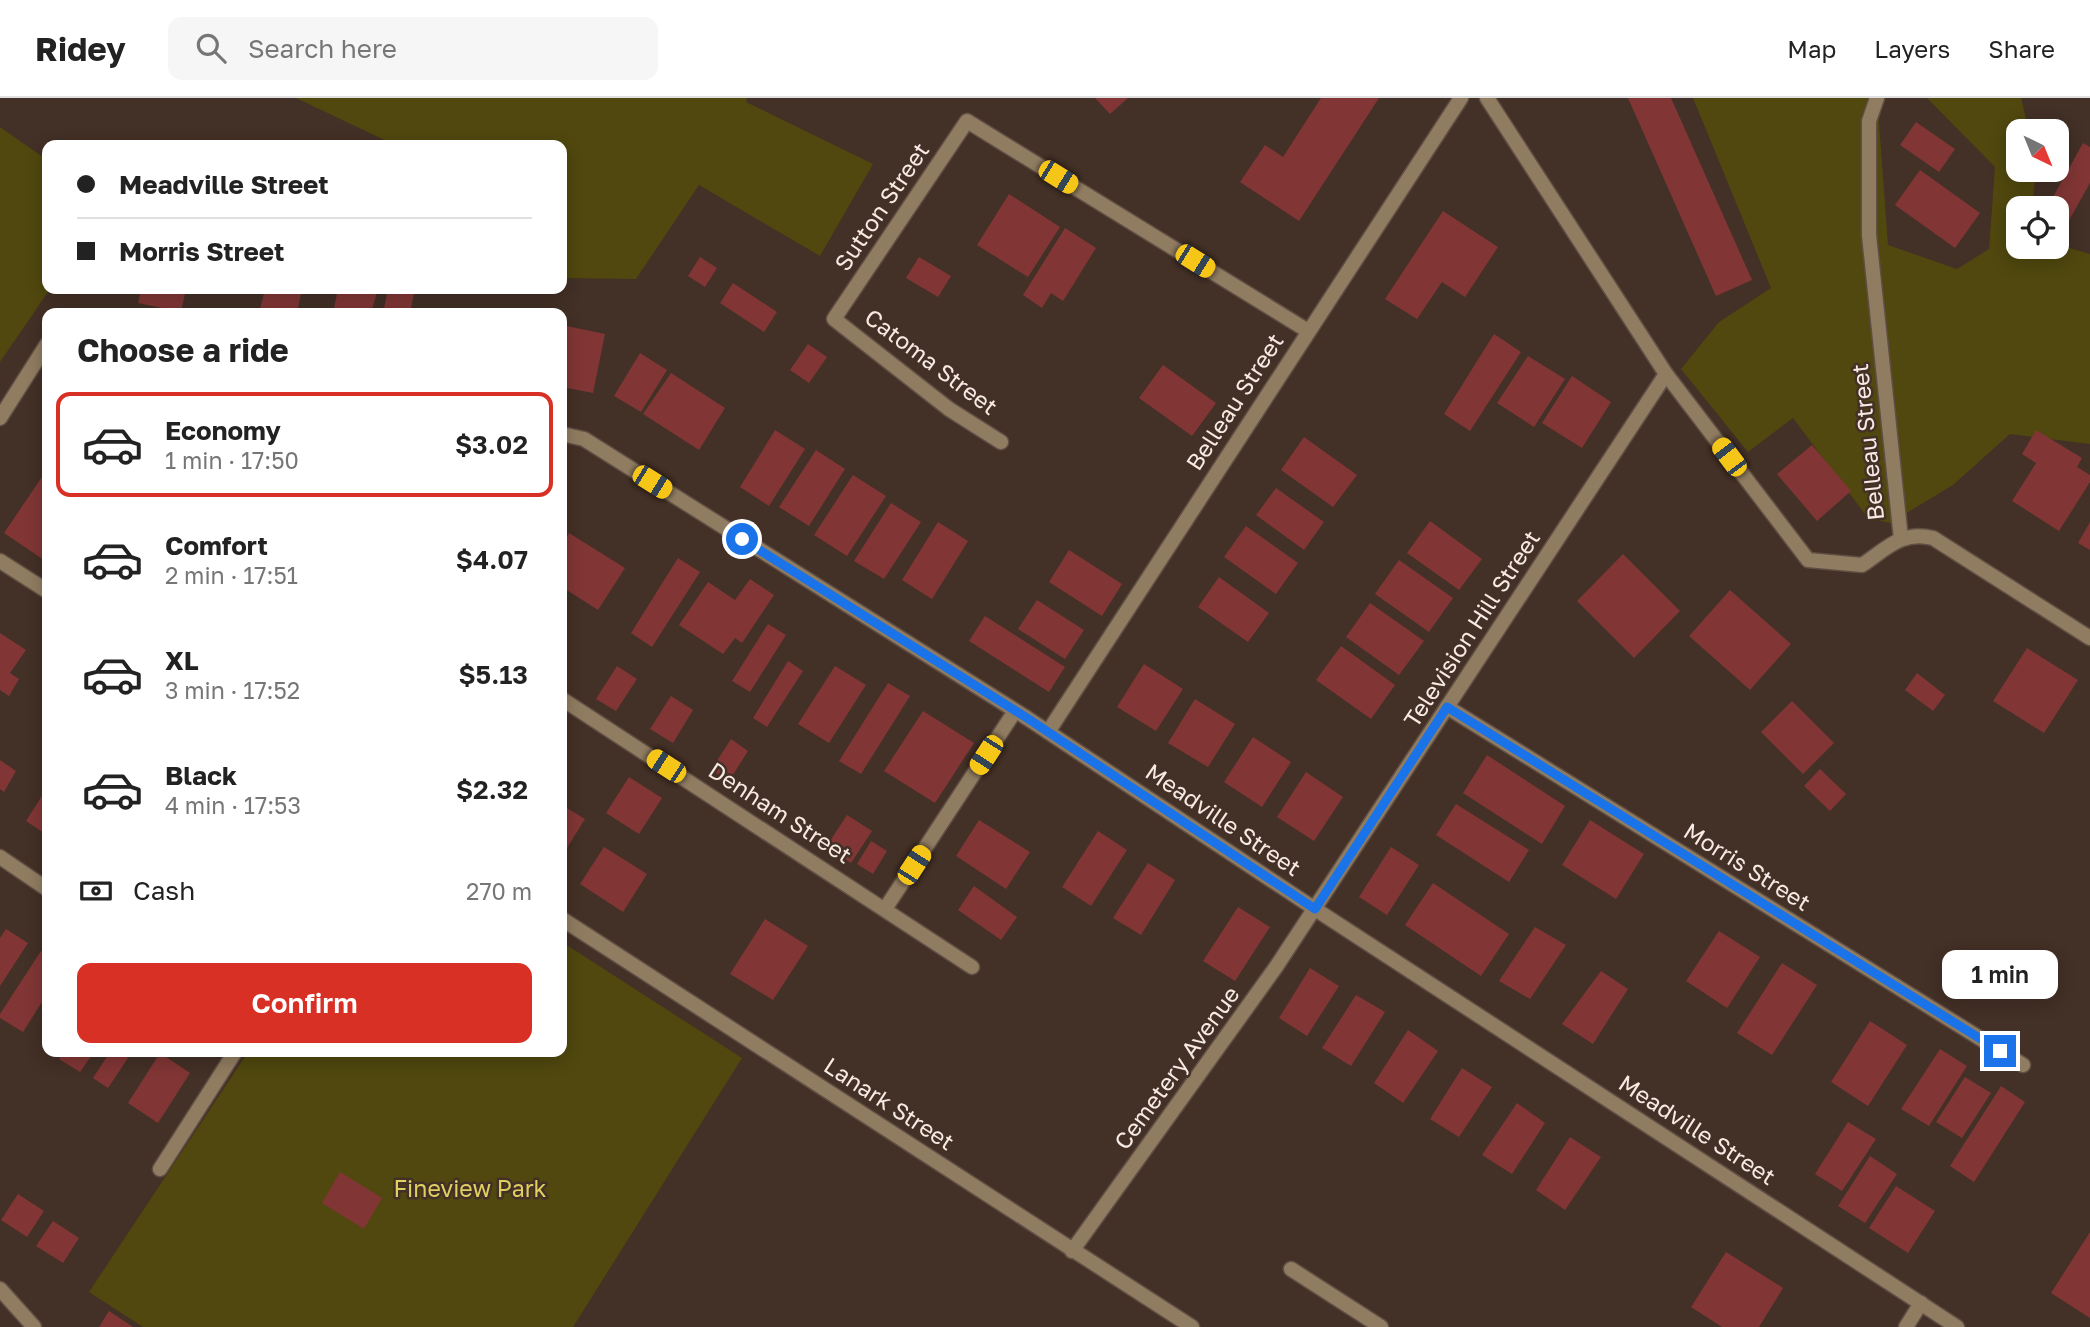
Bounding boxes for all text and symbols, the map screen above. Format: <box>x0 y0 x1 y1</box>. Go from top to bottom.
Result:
search box <box>168 17 658 80</box>
text: Ridey <box>35 29 126 68</box>
icon: search <box>192 29 230 67</box>
text: Search here <box>248 33 397 64</box>
text: Map <box>1787 34 1836 63</box>
text: Layers <box>1874 34 1950 63</box>
text: Share <box>1988 34 2055 63</box>
north arrow <box>2006 119 2068 182</box>
map controls <box>2006 119 2069 259</box>
street label: Sutton Street <box>828 137 934 276</box>
car <box>1035 157 1082 197</box>
text: Meadville Street <box>119 169 329 200</box>
button: locate <box>2006 196 2069 259</box>
text: Morris Street <box>119 236 284 267</box>
car <box>1172 241 1219 281</box>
street label: Catoma Street <box>860 302 1003 420</box>
street label: Belleau Street <box>1180 328 1289 475</box>
text: Choose a ride <box>77 331 289 369</box>
street label: Belleau Street <box>1845 362 1889 522</box>
icon: car <box>81 413 144 476</box>
text: Economy <box>165 415 281 446</box>
text: $3.02 <box>455 429 528 460</box>
car <box>1708 434 1751 480</box>
text: 1 min · 17:50 <box>165 446 299 474</box>
car <box>629 462 676 502</box>
route start <box>726 523 758 555</box>
street label: Television Hill Street <box>1397 525 1545 732</box>
icon: car <box>81 528 144 591</box>
text: Comfort <box>165 530 268 561</box>
text: $4.07 <box>456 544 528 575</box>
text: 2 min · 17:51 <box>165 561 298 589</box>
icon: car <box>81 643 144 706</box>
text: XL <box>165 645 199 676</box>
text: $5.13 <box>458 659 528 690</box>
text: 3 min · 17:52 <box>165 676 300 704</box>
car <box>966 732 1007 778</box>
car <box>643 746 690 786</box>
street label: Denham Street <box>704 756 857 869</box>
street label: Meadville Street <box>1141 757 1306 881</box>
icon: car <box>81 758 144 821</box>
text: Black <box>165 760 237 791</box>
text: $2.32 <box>456 774 528 805</box>
text: 4 min · 17:53 <box>165 791 301 819</box>
street label: Morris Street <box>1679 816 1816 916</box>
car <box>894 842 935 888</box>
icon: cash <box>77 872 115 910</box>
text: Cash <box>133 875 195 906</box>
text: 270 m <box>466 877 532 905</box>
callout: 1 min <box>1942 950 2058 998</box>
text: 1 min <box>1971 960 2029 988</box>
button: Confirm <box>77 963 532 1043</box>
street label: Cemetery Avenue <box>1108 980 1245 1154</box>
route end <box>1984 1035 2016 1067</box>
street label: Lanark Street <box>819 1051 960 1156</box>
street label: Meadville Street <box>1614 1068 1781 1190</box>
park label: Fineview Park <box>393 1174 547 1202</box>

